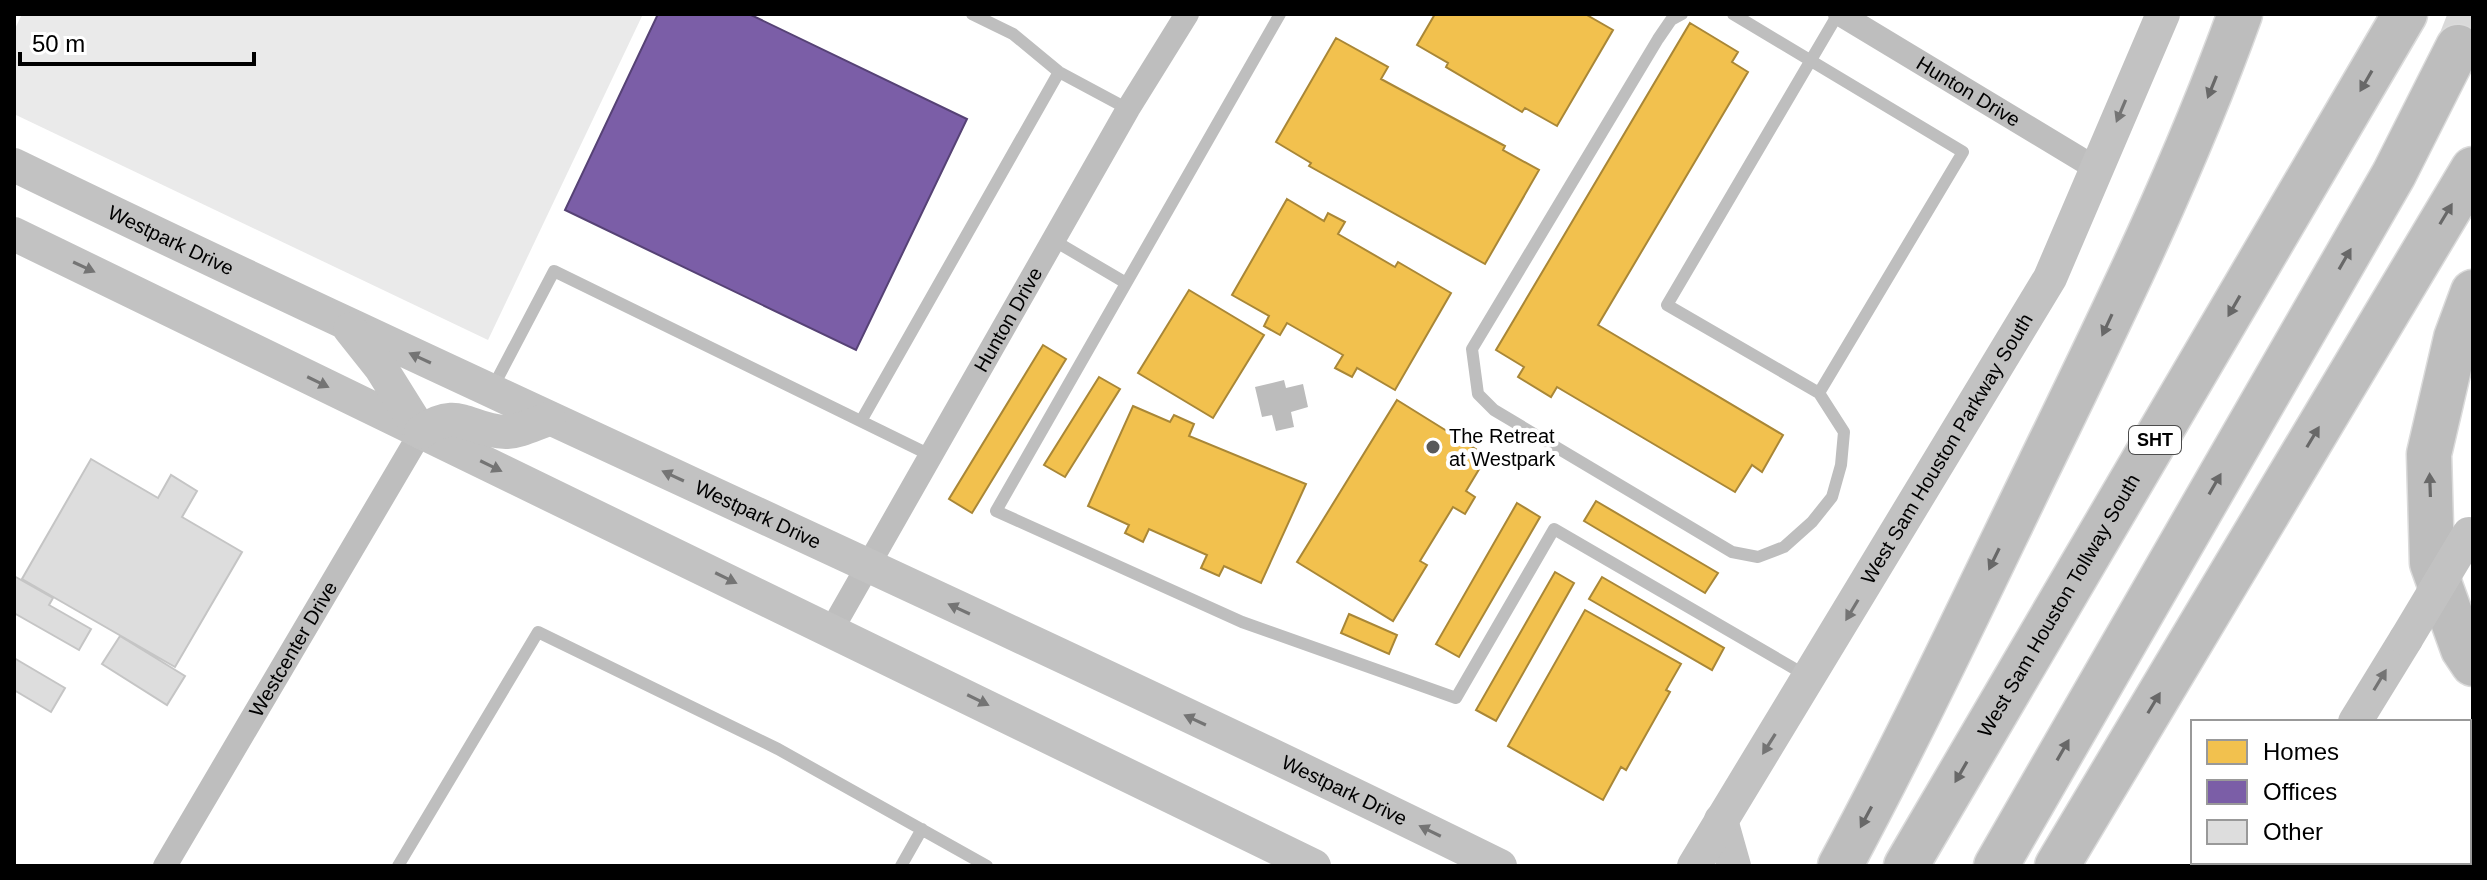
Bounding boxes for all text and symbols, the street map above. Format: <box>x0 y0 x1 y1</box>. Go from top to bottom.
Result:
scale bar <box>20 16 254 66</box>
text: 50 m <box>32 30 85 57</box>
street label: Hunton Drive <box>1913 52 2024 131</box>
one-way arrow <box>2359 70 2373 92</box>
one-way arrow <box>2205 75 2218 99</box>
one-way arrow <box>2115 100 2128 123</box>
street label: Westpark Drive <box>105 201 237 279</box>
one-way arrow <box>2439 203 2453 225</box>
one-way arrow <box>2338 248 2352 270</box>
one-way arrow <box>73 260 96 274</box>
street label: Hunton Drive <box>970 263 1047 376</box>
one-way arrow <box>2227 295 2241 317</box>
street label: West Sam Houston Parkway South <box>1857 309 2037 588</box>
one-way arrow <box>2100 313 2114 336</box>
one-way arrow <box>408 351 431 365</box>
one-way arrow <box>307 375 330 388</box>
place label: The Retreat at Westpark <box>1449 425 1556 470</box>
road number: SHT <box>2129 426 2181 454</box>
one-way arrow <box>2306 426 2320 448</box>
marker: The Retreat at Westpark <box>1424 438 1442 456</box>
one-way arrow <box>479 459 503 473</box>
one-way arrow <box>661 469 685 483</box>
street label: West Sam Houston Tollway South <box>1973 470 2144 741</box>
one-way arrow <box>2423 472 2436 497</box>
one-way arrow <box>2208 473 2222 495</box>
street label: Westpark Drive <box>691 476 824 553</box>
one-way arrow <box>1987 547 2001 570</box>
one-way arrow <box>714 571 737 585</box>
street label: Westcenter Drive <box>245 577 341 720</box>
one-way arrow <box>1845 599 1859 621</box>
one-way arrow <box>948 603 971 616</box>
one-way arrow <box>2373 669 2387 691</box>
one-way arrow <box>2147 692 2161 714</box>
one-way arrow <box>966 693 989 707</box>
one-way arrow <box>1183 713 1207 727</box>
legend <box>2191 720 2471 864</box>
one-way arrow <box>1763 733 1777 755</box>
text: Homes <box>2263 738 2339 765</box>
one-way arrow <box>2055 739 2069 761</box>
street label: Westpark Drive <box>1278 751 1411 830</box>
one-way arrow <box>1954 761 1968 783</box>
text: Offices <box>2263 778 2337 805</box>
one-way arrow <box>1860 806 1874 828</box>
text: Other <box>2263 818 2323 845</box>
one-way arrow <box>1418 825 1441 838</box>

